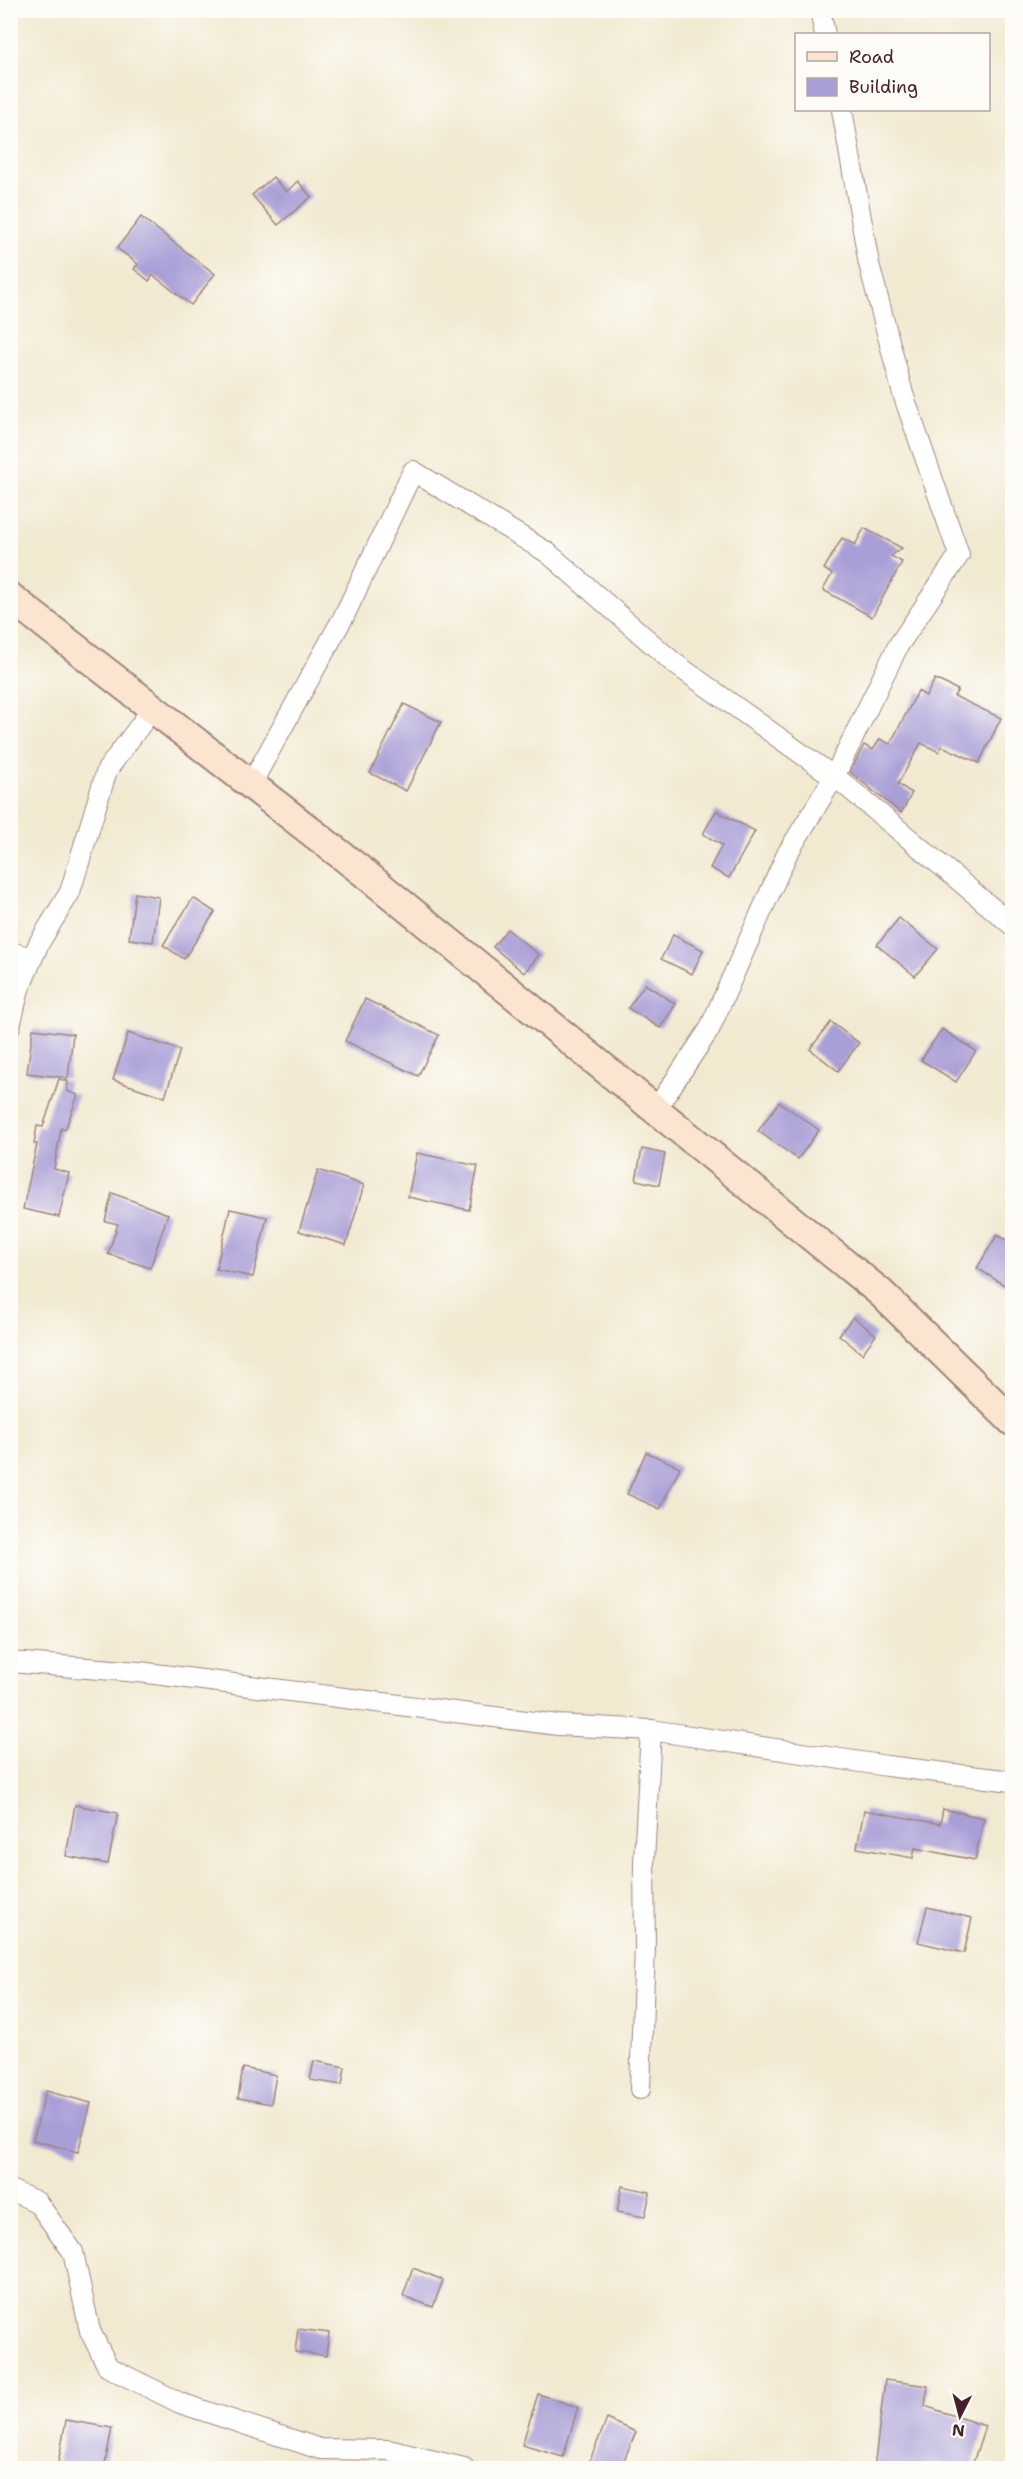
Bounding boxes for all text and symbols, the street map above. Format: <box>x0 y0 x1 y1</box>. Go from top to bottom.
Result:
legend <box>795 33 990 111</box>
text: Road <box>849 45 894 69</box>
text: Building <box>849 75 918 99</box>
north arrow <box>930 2386 990 2446</box>
text: N <box>951 2419 966 2442</box>

